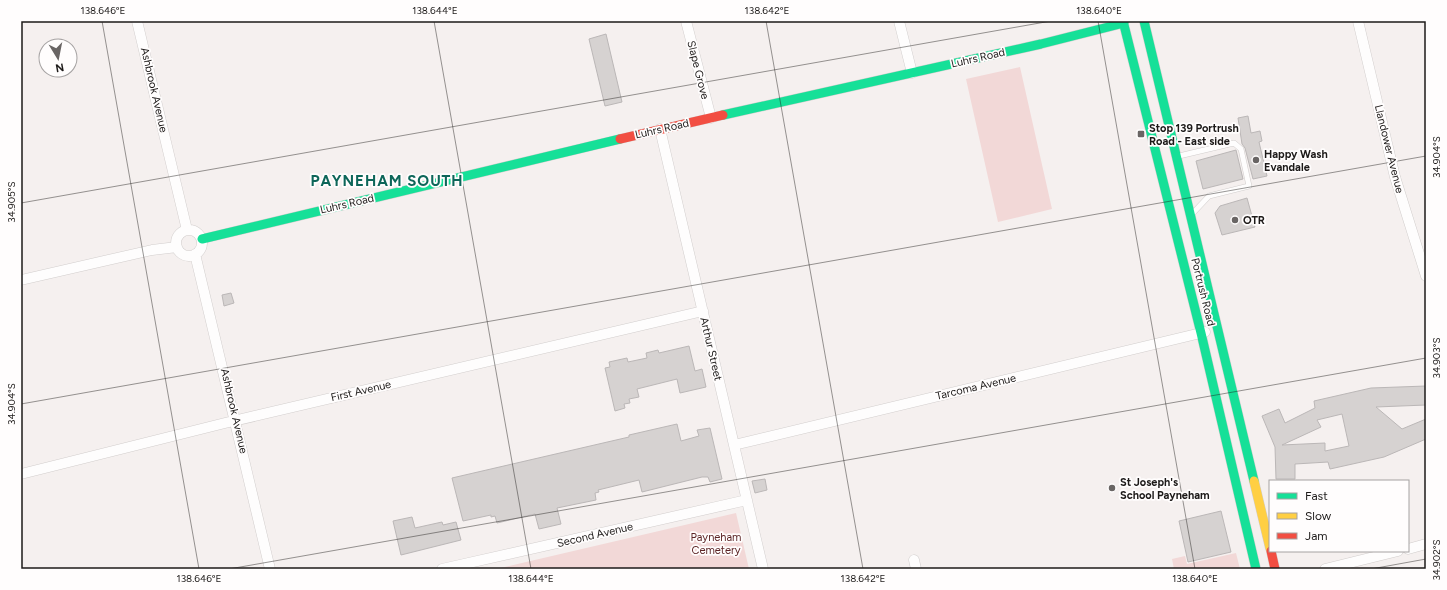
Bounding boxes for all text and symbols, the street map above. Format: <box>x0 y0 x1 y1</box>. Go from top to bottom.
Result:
text: 138.646°E <box>81 4 126 17</box>
text: 138.644°E <box>412 4 458 17</box>
text: 138.642°E <box>745 4 790 17</box>
text: 138.640°E <box>1076 4 1122 17</box>
north arrow <box>38 38 78 78</box>
street label: Slape Grove <box>684 39 712 101</box>
street label: Luhrs Road <box>950 45 1006 71</box>
street label: Ashbrook Avenue <box>138 46 170 134</box>
text: N <box>54 60 65 74</box>
street label: Llandower Avenue <box>1372 103 1406 195</box>
street label: Luhrs Road <box>634 116 690 142</box>
place label: Stop 139 Portrush Road - East side <box>1149 122 1239 148</box>
marker: Stop 139 Portrush Road - East side <box>1136 129 1146 139</box>
text: 34.904°S <box>1430 136 1443 178</box>
place label: Happy Wash Evandale <box>1264 148 1328 174</box>
marker: Happy Wash Evandale <box>1251 155 1261 165</box>
district label: PAYNEHAM SOUTH <box>311 172 463 190</box>
text: 34.905°S <box>5 181 18 223</box>
street label: Luhrs Road <box>319 191 375 217</box>
place label: OTR <box>1243 214 1265 227</box>
marker: OTR <box>1230 215 1240 225</box>
street label: Portrush Road <box>1188 257 1218 327</box>
street label: Arthur Street <box>697 316 725 382</box>
text: 34.903°S <box>1430 337 1443 379</box>
street label: Ashbrook Avenue <box>218 367 250 455</box>
street label: Tarcoma Avenue <box>935 371 1017 403</box>
street label: First Avenue <box>330 378 392 404</box>
text: 34.904°S <box>5 383 18 425</box>
place label: St Joseph's School Payneham <box>1120 476 1210 502</box>
legend <box>1269 480 1409 552</box>
marker: St Joseph's School Payneham <box>1107 483 1117 493</box>
text: Fast <box>1305 489 1328 503</box>
text: Slow <box>1305 509 1332 523</box>
street label: Second Avenue <box>556 520 634 550</box>
text: Jam <box>1305 529 1328 543</box>
park label: Payneham Cemetery <box>691 531 741 557</box>
text: 34.902°S <box>1430 539 1443 581</box>
text: 138.646°E <box>177 572 222 585</box>
text: 138.644°E <box>508 572 554 585</box>
text: 138.642°E <box>841 572 886 585</box>
text: 138.640°E <box>1172 572 1218 585</box>

